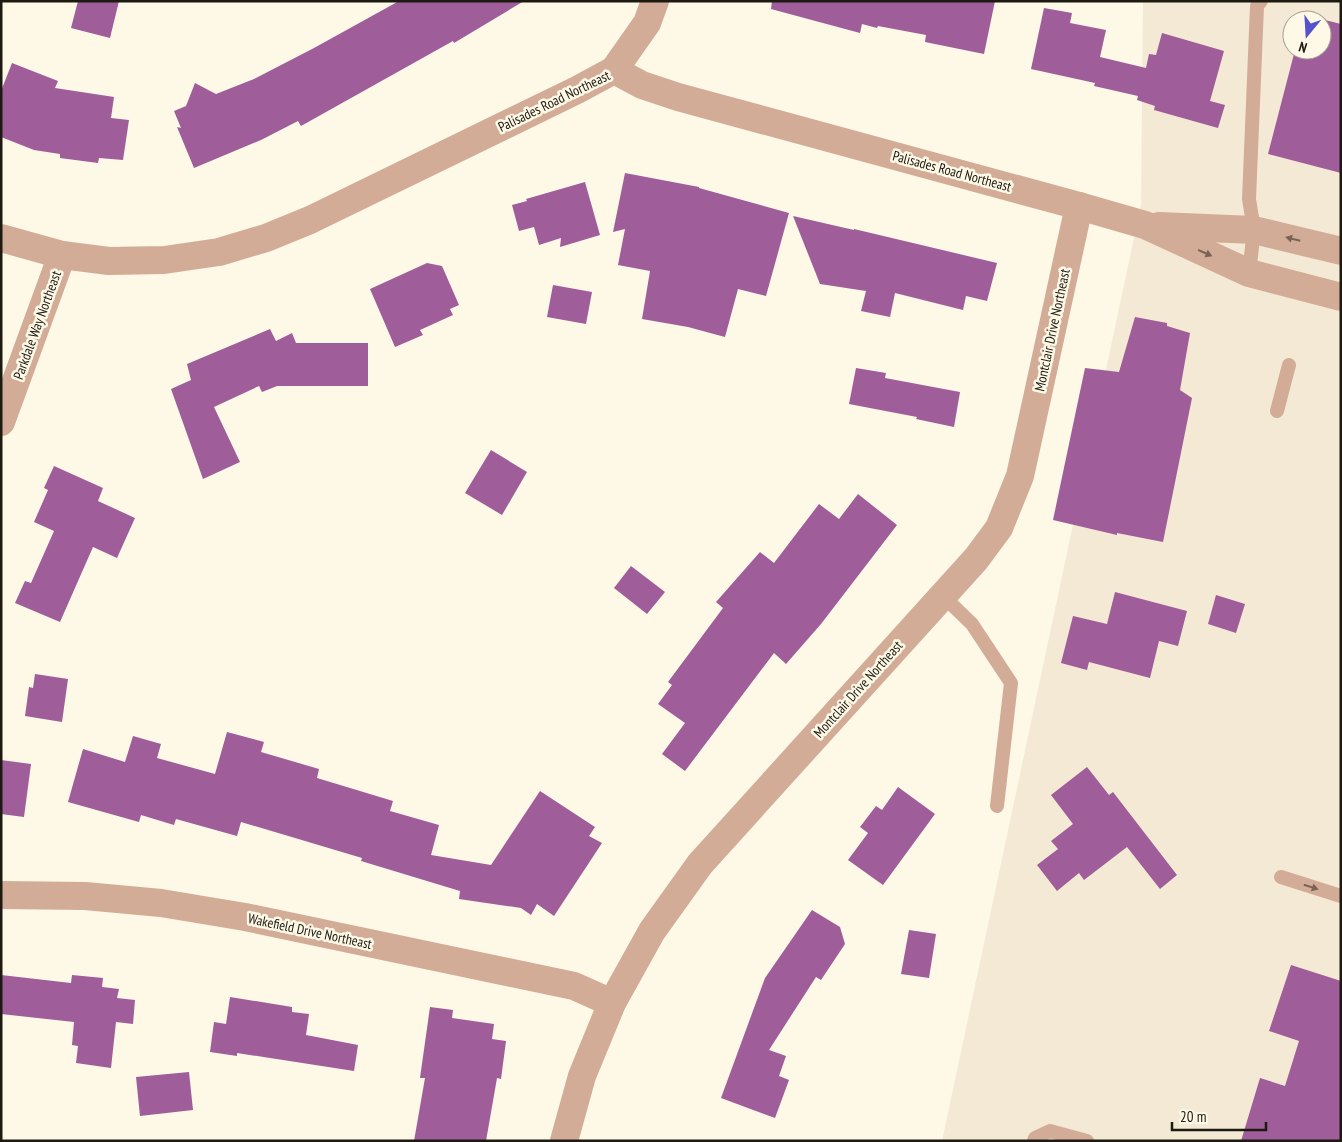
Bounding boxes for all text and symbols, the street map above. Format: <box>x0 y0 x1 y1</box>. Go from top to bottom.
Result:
north arrow <box>1282 10 1332 60</box>
text: N <box>1297 38 1309 57</box>
street label: Palisades Road Northeast <box>495 66 613 136</box>
street label: Palisades Road Northeast <box>891 146 1014 196</box>
one-way arrow <box>1286 235 1301 243</box>
one-way arrow <box>1198 249 1212 257</box>
street label: Montclair Drive Northeast <box>1030 267 1074 393</box>
street label: Parkdale Way Northeast <box>9 268 65 382</box>
street label: Montclair Drive Northeast <box>810 637 906 741</box>
one-way arrow <box>1304 883 1319 891</box>
street label: Wakefield Drive Northeast <box>247 909 374 953</box>
scale bar <box>1172 1100 1266 1132</box>
text: 20 m <box>1180 1107 1206 1126</box>

